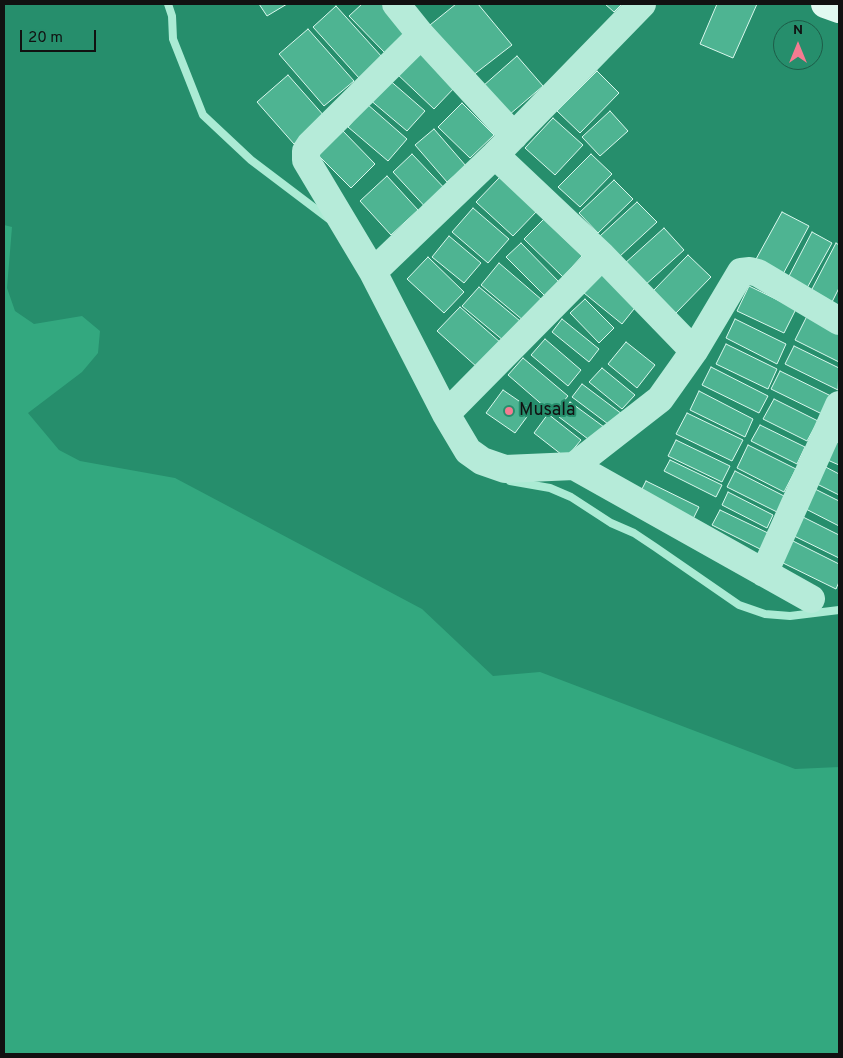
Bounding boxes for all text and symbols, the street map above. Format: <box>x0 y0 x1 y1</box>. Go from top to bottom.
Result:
scale bar <box>22 20 99 52</box>
north arrow <box>773 20 823 70</box>
text: N <box>793 22 803 39</box>
text: 20 m <box>28 29 63 48</box>
place label: Musala <box>519 400 576 422</box>
marker: Musala <box>503 405 515 417</box>

